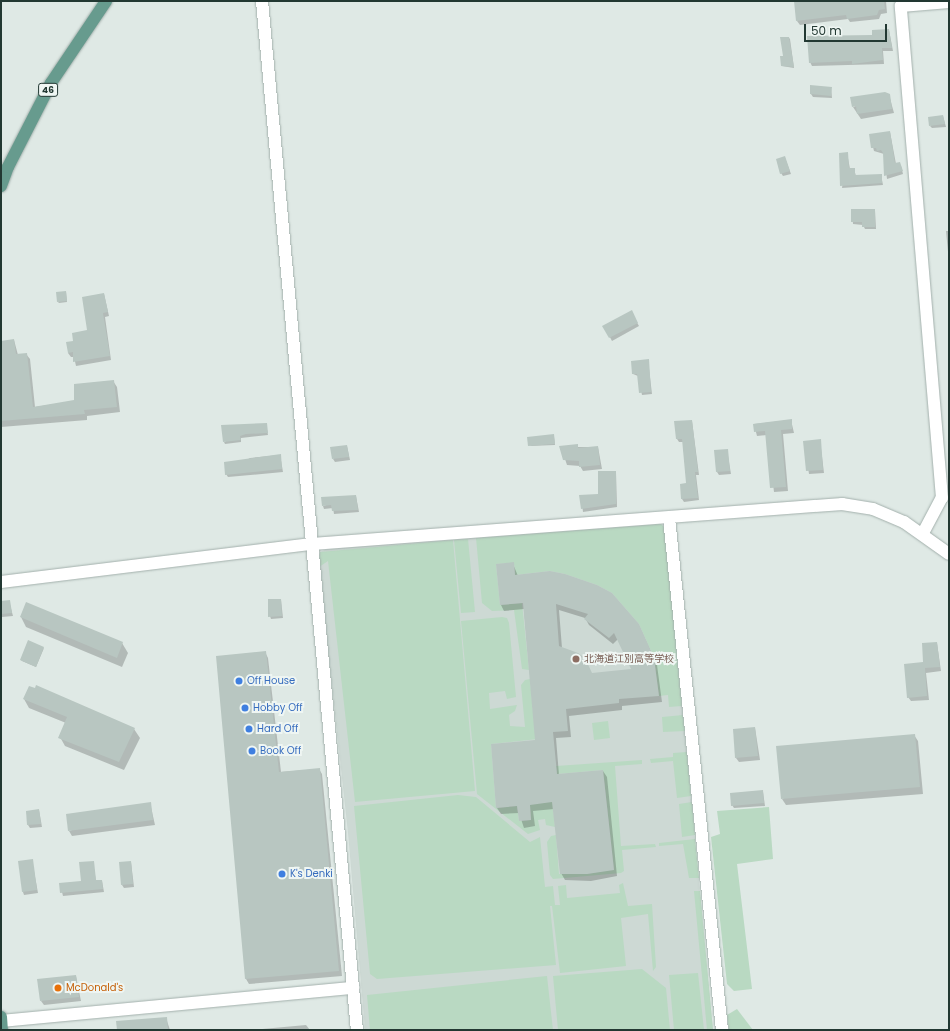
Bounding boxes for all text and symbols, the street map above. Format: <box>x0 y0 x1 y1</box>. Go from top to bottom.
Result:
scale bar <box>806 16 889 42</box>
text: 50 m <box>811 22 842 39</box>
road number: 46 <box>38 83 58 97</box>
place label: 北海道江別高等学校 <box>584 653 674 665</box>
marker: 北海道江別高等学校 <box>571 654 581 664</box>
place label: Off House <box>247 675 295 687</box>
marker: Off House <box>234 676 244 686</box>
place label: Hobby Off <box>253 702 303 714</box>
marker: Hobby Off <box>240 703 250 713</box>
place label: Hard Off <box>257 723 298 735</box>
marker: Hard Off <box>244 724 254 734</box>
place label: Book Off <box>260 745 301 757</box>
marker: Book Off <box>247 746 257 756</box>
place label: K's Denki <box>290 868 333 880</box>
marker: K's Denki <box>277 869 287 879</box>
place label: McDonald's <box>66 982 123 994</box>
marker: McDonald's <box>53 983 63 993</box>

